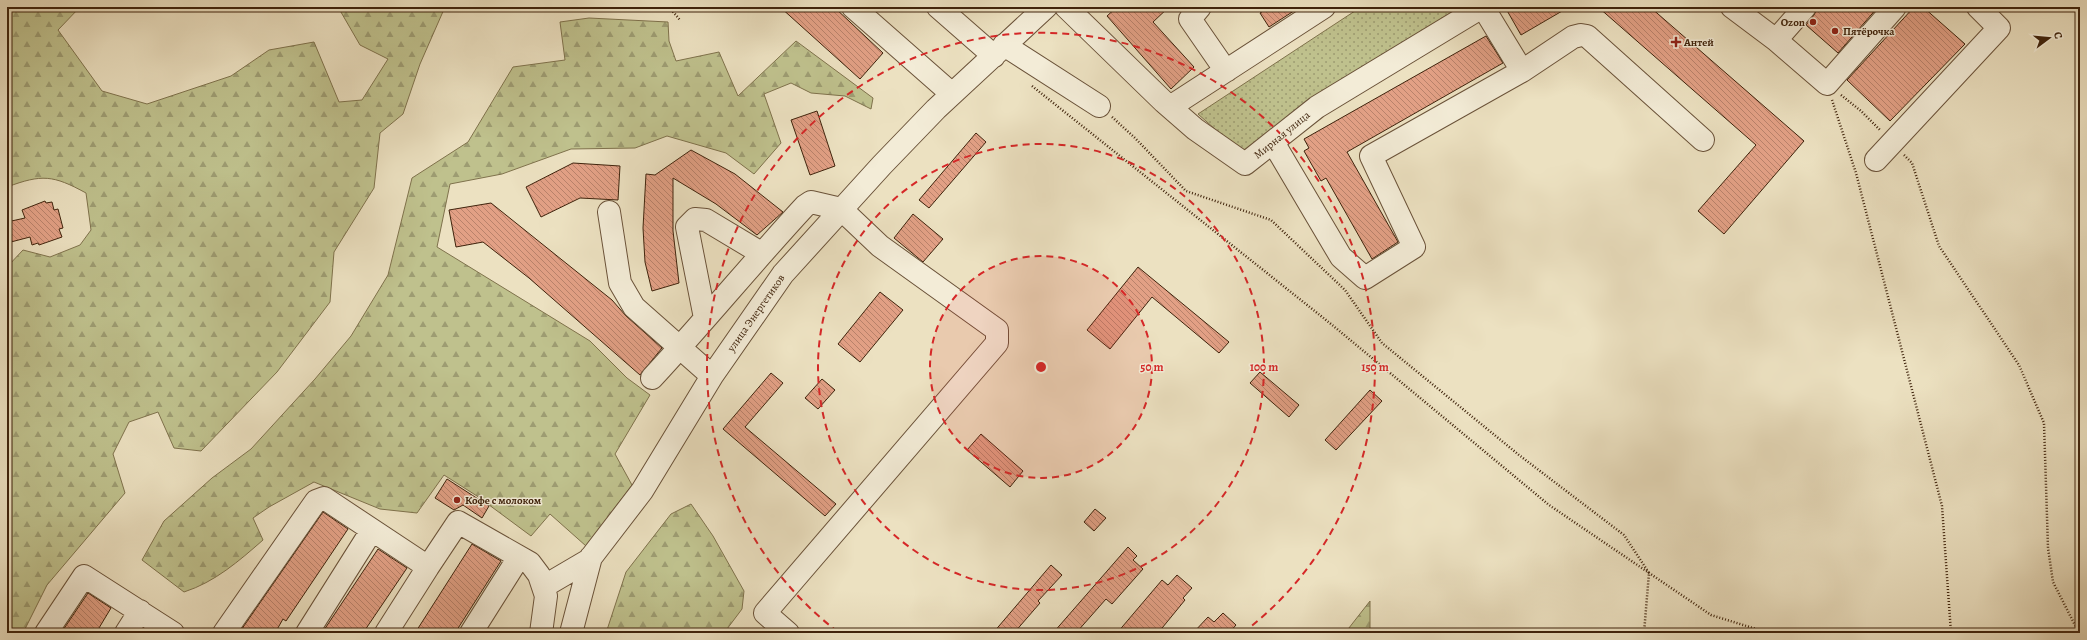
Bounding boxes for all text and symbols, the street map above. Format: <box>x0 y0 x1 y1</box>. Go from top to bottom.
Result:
place label: Ozon <box>1781 15 1805 30</box>
marker: Ozon <box>1808 17 1818 27</box>
north arrow <box>2029 18 2069 58</box>
place label: Пятёрочка <box>1843 24 1895 39</box>
marker: Пятёрочка <box>1830 26 1840 36</box>
text: С <box>2050 30 2066 41</box>
place label: Антей <box>1683 35 1714 50</box>
marker: Антей <box>1671 37 1681 47</box>
street label: Мирная улица <box>1251 107 1314 162</box>
street label: улица Энергетиков <box>723 271 788 356</box>
text: 50 m <box>1140 359 1164 375</box>
text: 100 m <box>1250 359 1278 375</box>
text: 150 m <box>1361 359 1389 375</box>
centre of rings <box>1034 360 1048 374</box>
place label: Кофе с молоком <box>465 493 542 508</box>
marker: Кофе с молоком <box>452 495 462 505</box>

